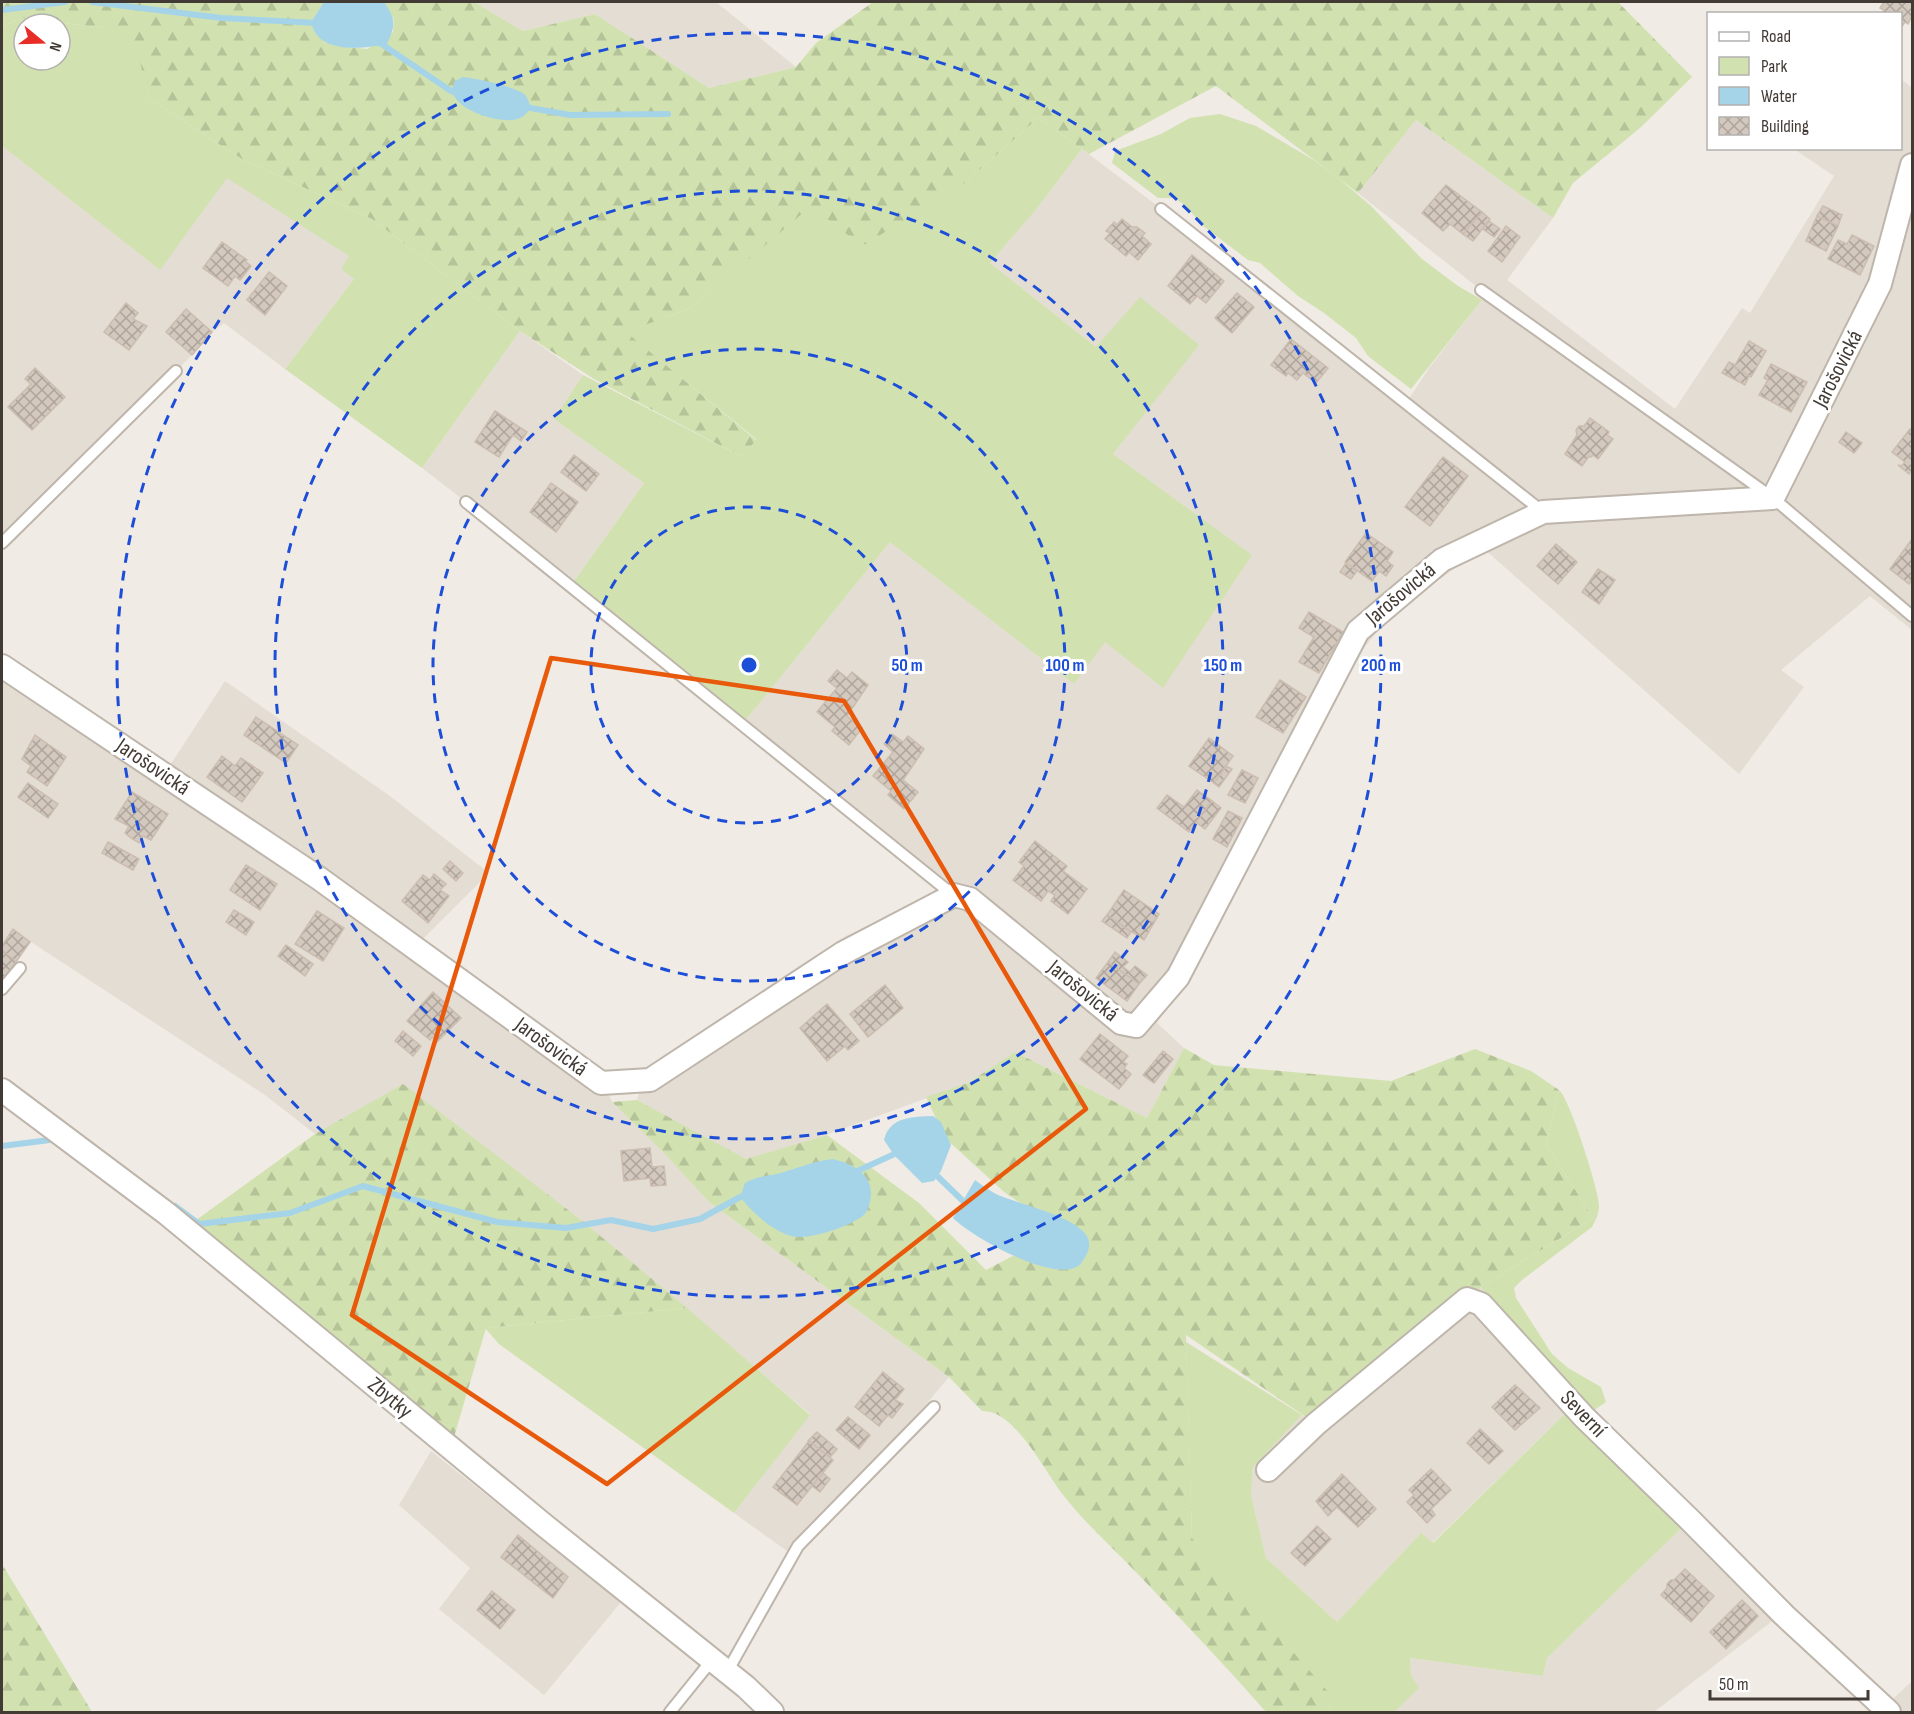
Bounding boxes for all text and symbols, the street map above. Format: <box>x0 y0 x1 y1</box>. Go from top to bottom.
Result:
north arrow <box>12 12 72 72</box>
legend <box>1707 12 1902 150</box>
text: Road <box>1761 26 1791 47</box>
text: N <box>44 39 65 54</box>
text: Park <box>1761 56 1787 77</box>
text: Water <box>1761 86 1797 107</box>
text: Building <box>1761 116 1809 137</box>
street label: Jarošovická <box>1807 326 1869 413</box>
street label: Jarošovická <box>1360 557 1442 632</box>
centre of rings <box>739 655 759 675</box>
text: 50 m <box>891 655 923 676</box>
text: 100 m <box>1046 655 1085 676</box>
text: 150 m <box>1204 655 1242 676</box>
text: 200 m <box>1361 655 1401 676</box>
street label: Jarošovická <box>110 732 195 801</box>
street label: Jarošovická <box>1041 954 1124 1028</box>
street label: Jarošovická <box>509 1011 593 1082</box>
street label: Zbytky <box>362 1371 418 1425</box>
street label: Severní <box>1554 1385 1612 1444</box>
scale bar <box>1710 1663 1868 1701</box>
text: 50 m <box>1719 1674 1749 1695</box>

